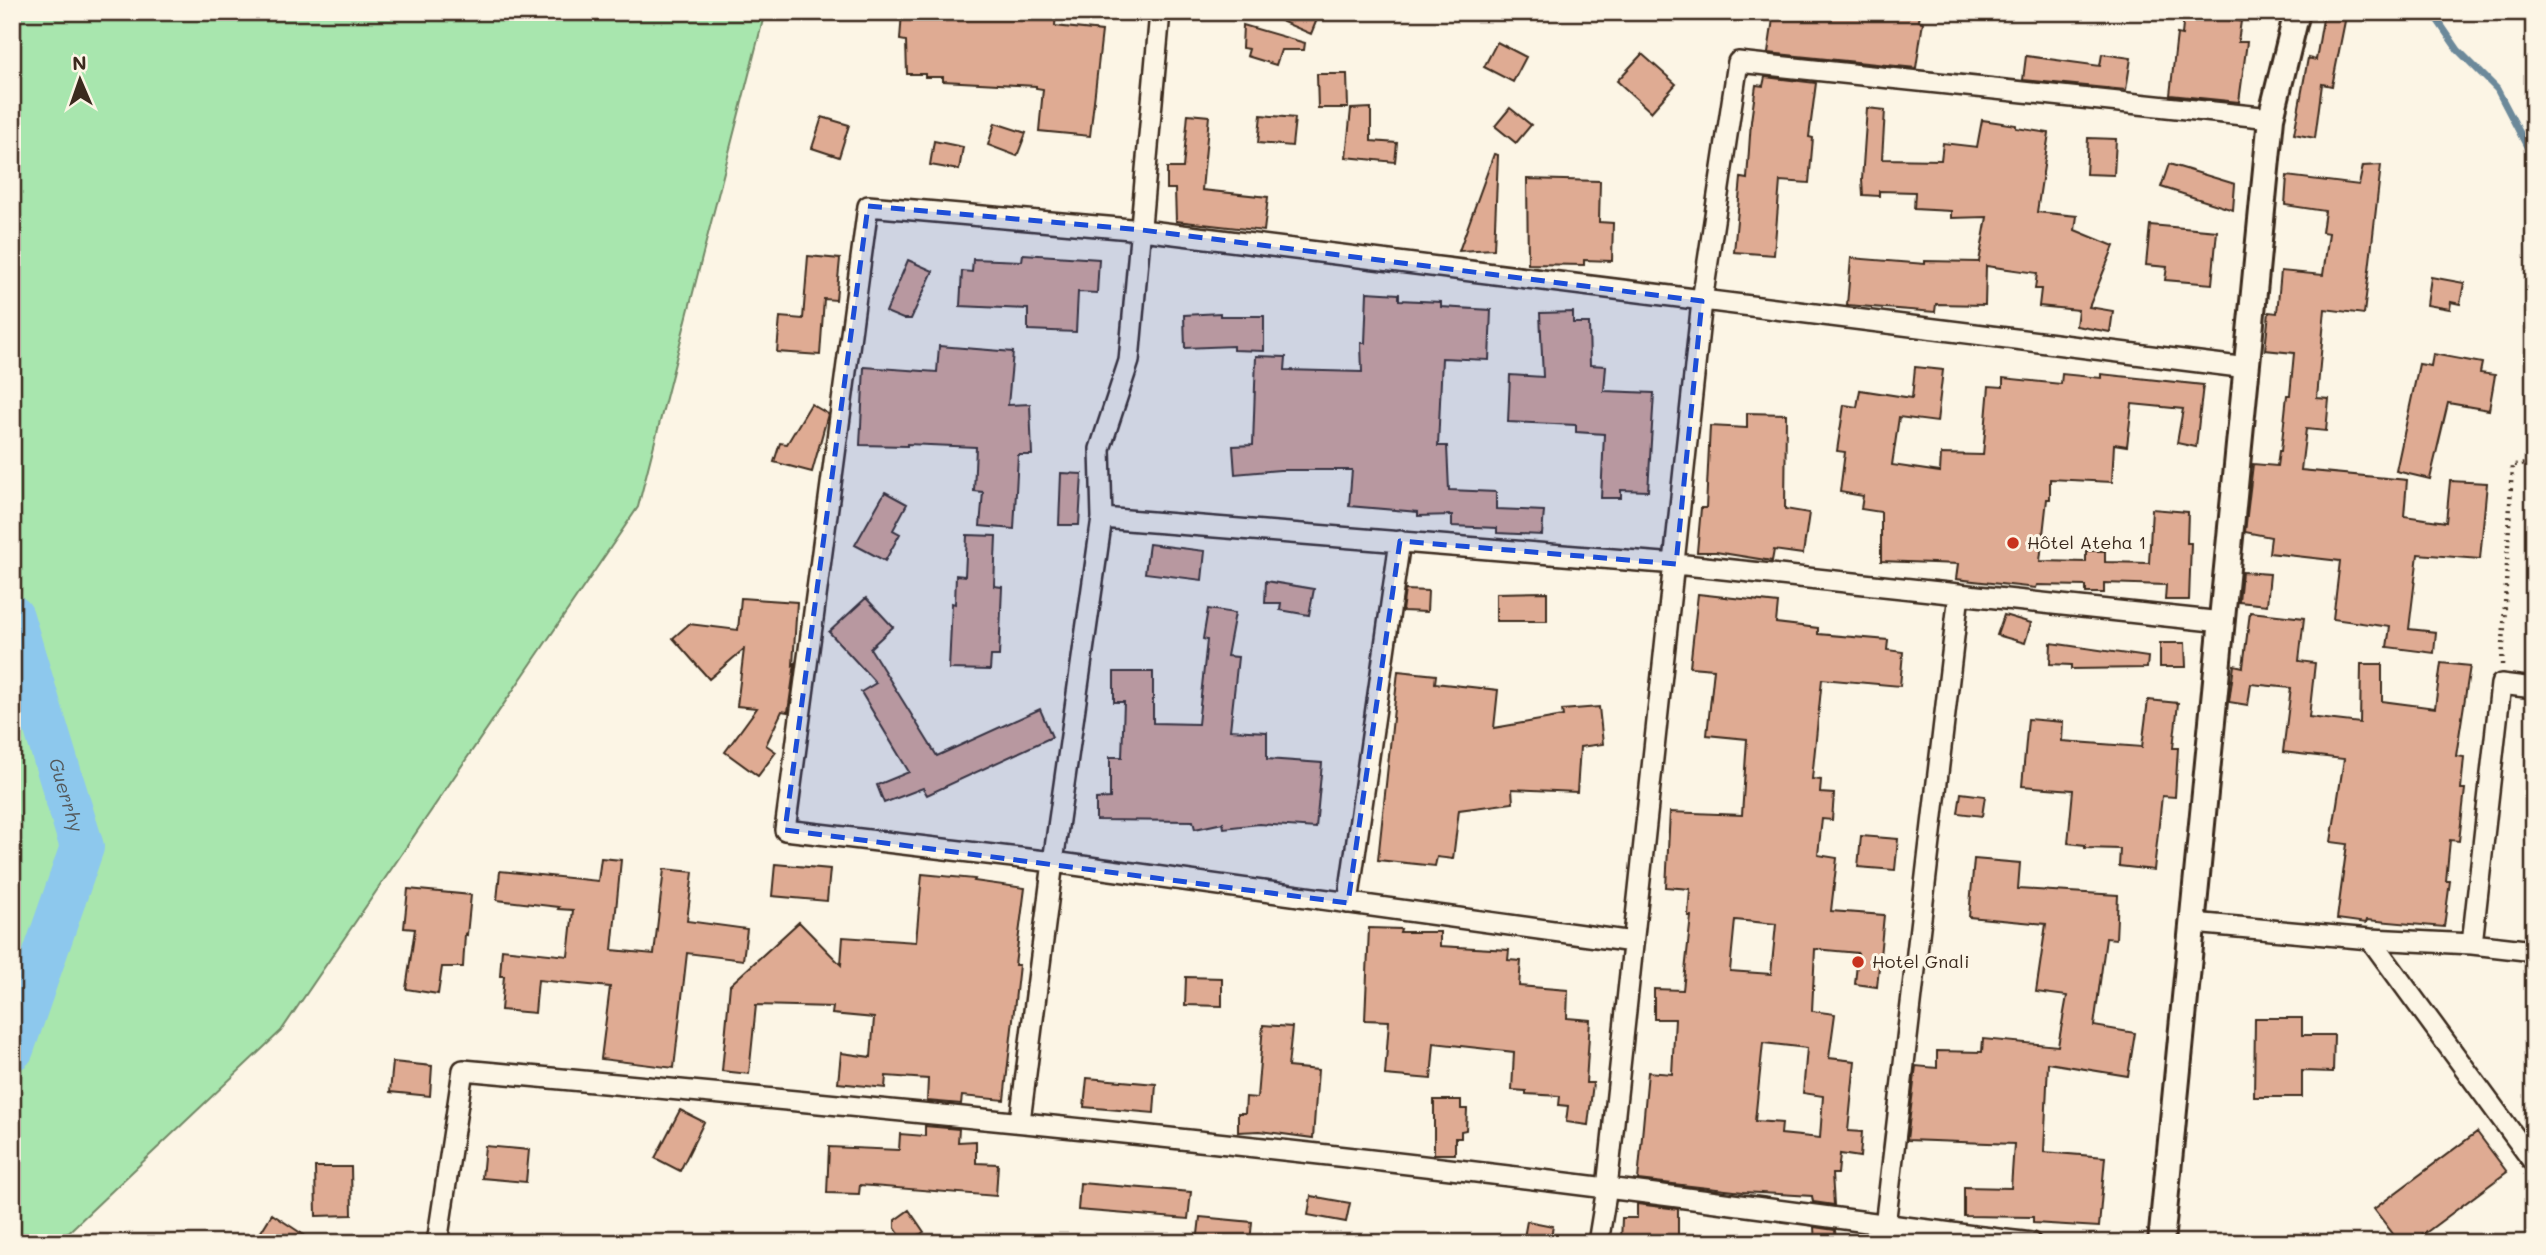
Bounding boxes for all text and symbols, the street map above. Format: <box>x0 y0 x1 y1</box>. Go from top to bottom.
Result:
north arrow <box>46 46 116 116</box>
text: N <box>72 50 87 75</box>
place label: Hôtel Ateha 1 <box>2027 530 2147 554</box>
marker: Hôtel Ateha 1 <box>2005 535 2021 551</box>
water label: Guerrhy <box>44 755 90 835</box>
place label: Hotel Gnali <box>1872 949 1969 973</box>
marker: Hotel Gnali <box>1850 954 1866 970</box>

